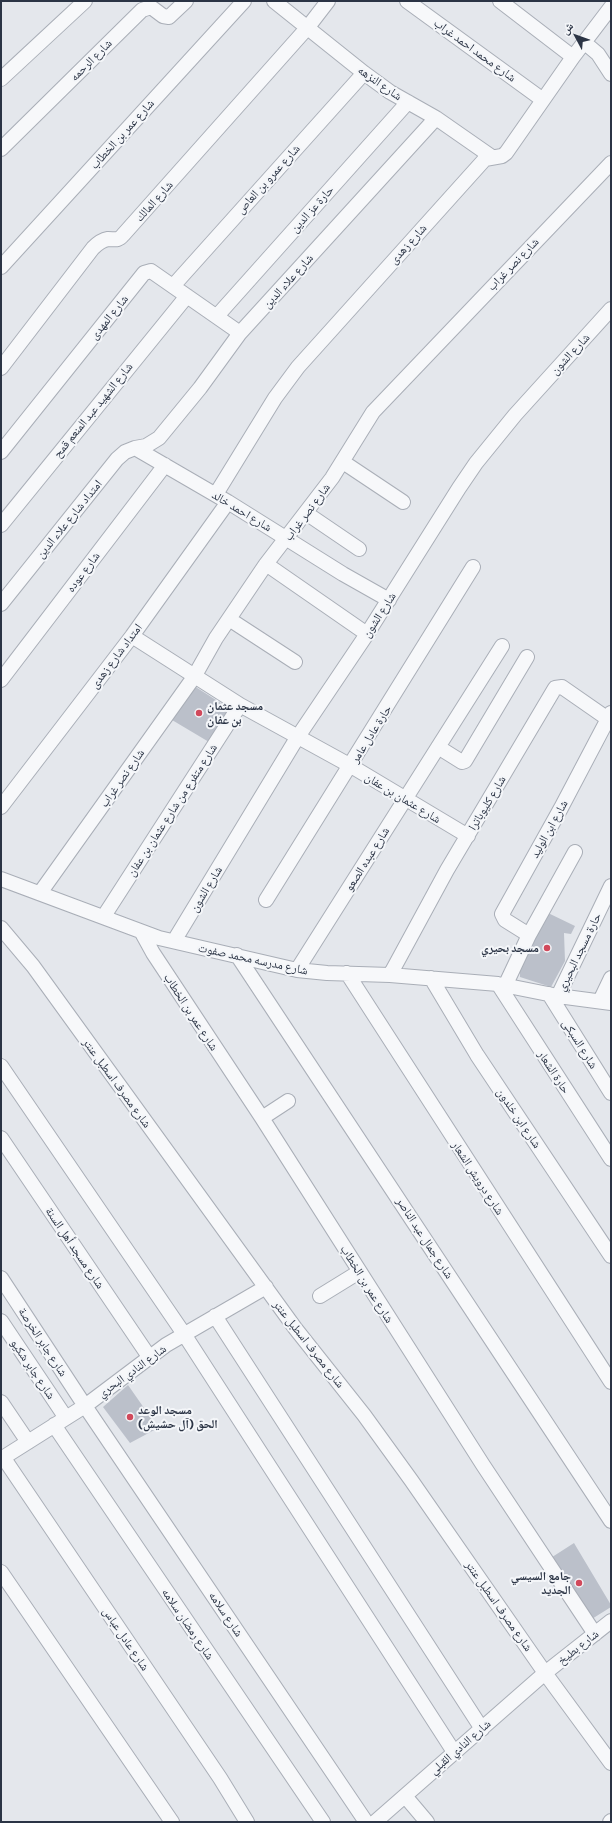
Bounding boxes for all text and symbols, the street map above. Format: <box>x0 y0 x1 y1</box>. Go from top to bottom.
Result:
street label: شارع محمد احمد غراب <box>431 15 519 85</box>
north arrow <box>556 16 596 56</box>
text: ش <box>558 19 575 36</box>
street label: شارع الرحمه <box>67 36 115 84</box>
street label: شارع النزهه <box>355 63 405 103</box>
street label: شارع عمر بن الخطاب <box>87 96 157 172</box>
street label: شارع عمرو بن العاص <box>233 141 303 217</box>
street label: شارع المالك <box>132 178 176 224</box>
street label: حارة عز الدين <box>287 183 337 235</box>
street label: شارع زهدى <box>386 221 430 267</box>
street label: شارع نصر غراب <box>484 235 542 293</box>
street label: شارع علاء الدين <box>260 251 316 311</box>
street label: شارع المهدى <box>87 292 131 342</box>
street label: شارع الشون <box>547 330 593 378</box>
street label: شارع الشهيد عبد المنعم قمح <box>50 359 136 461</box>
street label: امتداد شارع علاء الدين <box>33 477 105 561</box>
street label: شارع نصر غراب <box>281 481 333 543</box>
street label: شارع احمد خالد <box>209 487 275 535</box>
street label: شارع عوده <box>63 549 103 595</box>
street label: شارع الشون <box>359 590 399 640</box>
street label: امتداد شارع زهدى <box>87 621 145 691</box>
place label: مسجد عثمان بن عفان <box>207 699 263 727</box>
street label: حارة عادل عامر <box>348 702 394 766</box>
marker: مسجد عثمان بن عفان <box>194 708 204 718</box>
street label: شارع متفرع من شارع عثمان بن عفان <box>124 741 220 879</box>
street label: شارع نصر غراب <box>97 746 147 810</box>
street label: شارع عثمان بن عفان <box>362 770 444 826</box>
street label: شارع كليوباترا <box>465 773 509 833</box>
street label: شارع ابن الوليد <box>527 797 571 861</box>
street label: شارع عبده الصعو <box>342 824 392 894</box>
street label: شارع الشون <box>187 863 225 915</box>
street label: حارة مسجد البحيري <box>554 910 604 994</box>
street label: شارع مدرسه محمد صفوت <box>197 940 309 978</box>
place label: مسجد بحيري <box>481 941 539 955</box>
marker: مسجد بحيري <box>542 943 552 953</box>
street label: شارع عمر بن الخطاب <box>161 971 221 1053</box>
street label: شارع السبكى <box>559 1017 601 1071</box>
street label: شارع مصرف اسطبل عنتر <box>80 1035 154 1131</box>
street label: حارة الشعار <box>535 1048 573 1096</box>
street label: شارع ابن خلدون <box>494 1085 544 1151</box>
street label: شارع درويش الشعار <box>449 1138 507 1218</box>
street label: شارع جمال عبد الناصر <box>393 1195 457 1281</box>
street label: شارع مسجد أهل السنة <box>42 1205 108 1291</box>
street label: شارع عمر بن الخطاب <box>337 1242 397 1326</box>
street label: شارع مصرف اسطبل عنتر <box>270 1297 348 1391</box>
street label: شارع جابر الخرصة <box>15 1305 71 1379</box>
street label: شارع جابر شكيو <box>8 1336 58 1402</box>
street label: شارع النادي البحري <box>95 1341 169 1401</box>
place label: مسجد الوعد الحق (آل حشيش) <box>138 1403 218 1431</box>
marker: مسجد الوعد الحق (آل حشيش) <box>125 1412 135 1422</box>
street label: شارع مصرف اسطبل عنتر <box>462 1558 536 1654</box>
place label: جامع السيسي الجديد <box>511 1569 571 1597</box>
marker: جامع السيسي الجديد <box>574 1578 584 1588</box>
street label: شارع رمضان سلامه <box>159 1586 217 1662</box>
street label: شارع سلامه <box>206 1589 246 1639</box>
street label: شارع عادل عباس <box>100 1605 152 1673</box>
street label: شارع بطيخ <box>555 1626 601 1668</box>
street label: شارع النادي القبلي <box>426 1716 494 1778</box>

